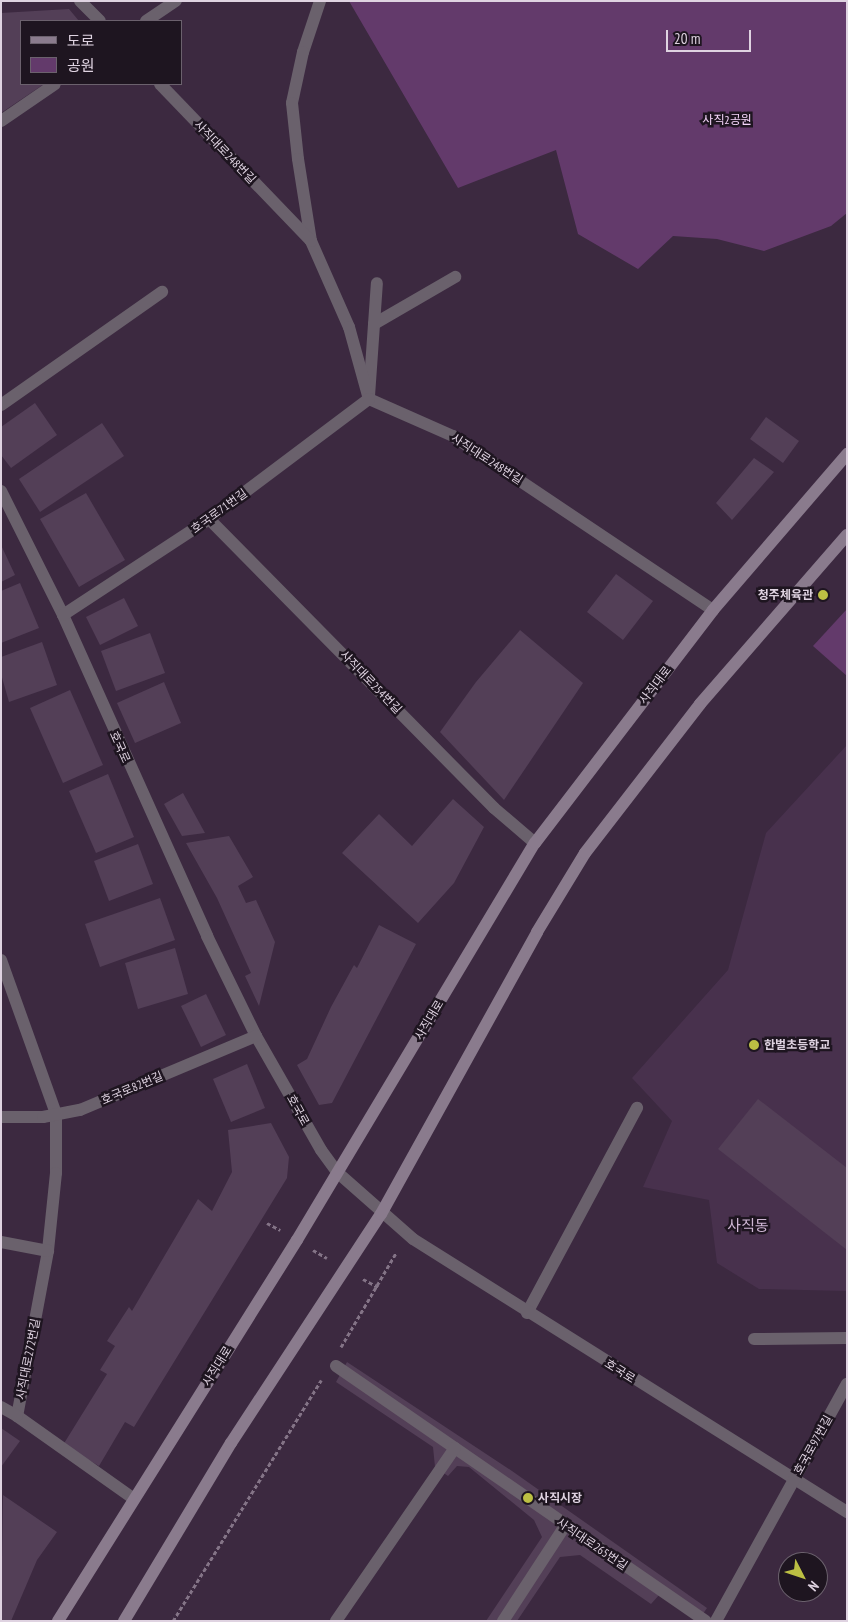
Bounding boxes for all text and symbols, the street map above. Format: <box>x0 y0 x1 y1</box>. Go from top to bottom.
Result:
legend <box>20 20 182 85</box>
scale bar <box>668 20 753 52</box>
text: 20 m <box>674 29 700 48</box>
text: 도로 <box>67 31 95 50</box>
text: 공원 <box>67 56 95 75</box>
park label: 사직2공원 <box>702 113 752 127</box>
street label: 사직대로248번길 <box>191 117 259 187</box>
street label: 사직대로248번길 <box>449 431 525 487</box>
street label: 호국로71번길 <box>188 486 250 536</box>
place label: 청주체육관 <box>758 588 813 602</box>
marker: 청주체육관 <box>817 589 829 601</box>
street label: 사직대로254번길 <box>337 647 405 717</box>
street label: 사직대로 <box>636 663 674 707</box>
street label: 호국로 <box>107 729 133 765</box>
street label: 사직대로 <box>411 997 447 1043</box>
place label: 한벌초등학교 <box>764 1038 830 1052</box>
marker: 한벌초등학교 <box>748 1039 760 1051</box>
street label: 호국로82번길 <box>99 1068 165 1108</box>
street label: 호국로 <box>284 1092 312 1128</box>
district label: 사직동 <box>727 1217 769 1235</box>
street label: 사직대로272번길 <box>13 1317 43 1401</box>
street label: 사직대로 <box>199 1343 235 1389</box>
street label: 호국로 <box>602 1356 638 1386</box>
street label: 호국로97번길 <box>791 1413 835 1477</box>
place label: 사직시장 <box>538 1491 582 1505</box>
marker: 사직시장 <box>522 1492 534 1504</box>
street label: 사직대로265번길 <box>554 1515 630 1573</box>
north arrow <box>778 1552 828 1602</box>
text: N <box>804 1577 823 1595</box>

